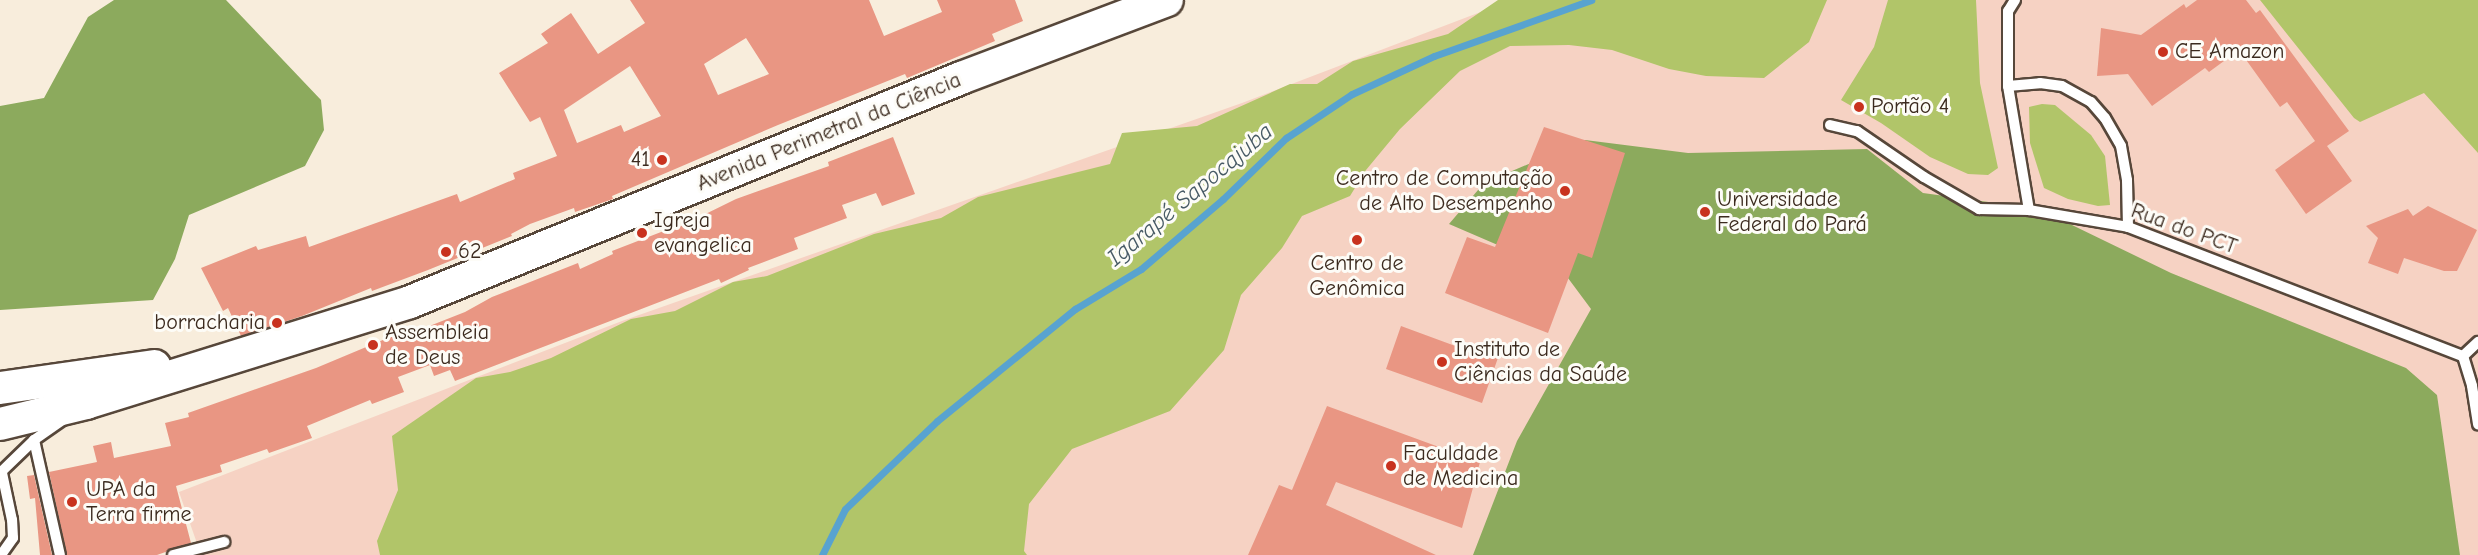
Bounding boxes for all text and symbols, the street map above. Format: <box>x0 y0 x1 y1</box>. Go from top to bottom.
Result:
place label: CE Amazon <box>2175 39 2284 65</box>
marker: CE Amazon <box>2156 45 2170 59</box>
street label: Avenida Perimetral da Ciência <box>693 67 965 197</box>
place label: Portão 4 <box>1871 94 1949 120</box>
marker: Portão 4 <box>1852 100 1866 114</box>
water label: Igarapé Sapocajuba <box>1101 117 1279 273</box>
place label: 41 <box>631 147 650 173</box>
marker: 41 <box>655 153 669 167</box>
place label: Centro de Computação de Alto Desempenho <box>1336 165 1553 216</box>
marker: Centro de Computação de Alto Desempenho <box>1558 184 1572 198</box>
place label: Universidade Federal do Pará <box>1717 186 1867 237</box>
street label: Rua do PCT <box>2127 198 2241 260</box>
marker: Universidade Federal do Pará <box>1698 205 1712 219</box>
place label: Igreja evangelica <box>654 207 752 258</box>
marker: Igreja evangelica <box>635 226 649 240</box>
marker: Centro de Genômica <box>1350 233 1364 247</box>
place label: 62 <box>458 239 481 265</box>
marker: 62 <box>439 245 453 259</box>
place label: Centro de Genômica <box>1309 250 1405 302</box>
place label: borracharia <box>154 310 265 336</box>
marker: borracharia <box>270 316 284 330</box>
place label: Assembleia de Deus <box>385 319 489 370</box>
place label: Instituto de Ciências da Saúde <box>1454 336 1627 388</box>
marker: Assembleia de Deus <box>366 338 380 352</box>
marker: Instituto de Ciências da Saúde <box>1435 355 1449 369</box>
place label: Faculdade de Medicina <box>1403 440 1518 492</box>
marker: Faculdade de Medicina <box>1384 459 1398 473</box>
place label: UPA da Terra firme <box>86 476 192 528</box>
marker: UPA da Terra firme <box>63 493 81 511</box>

